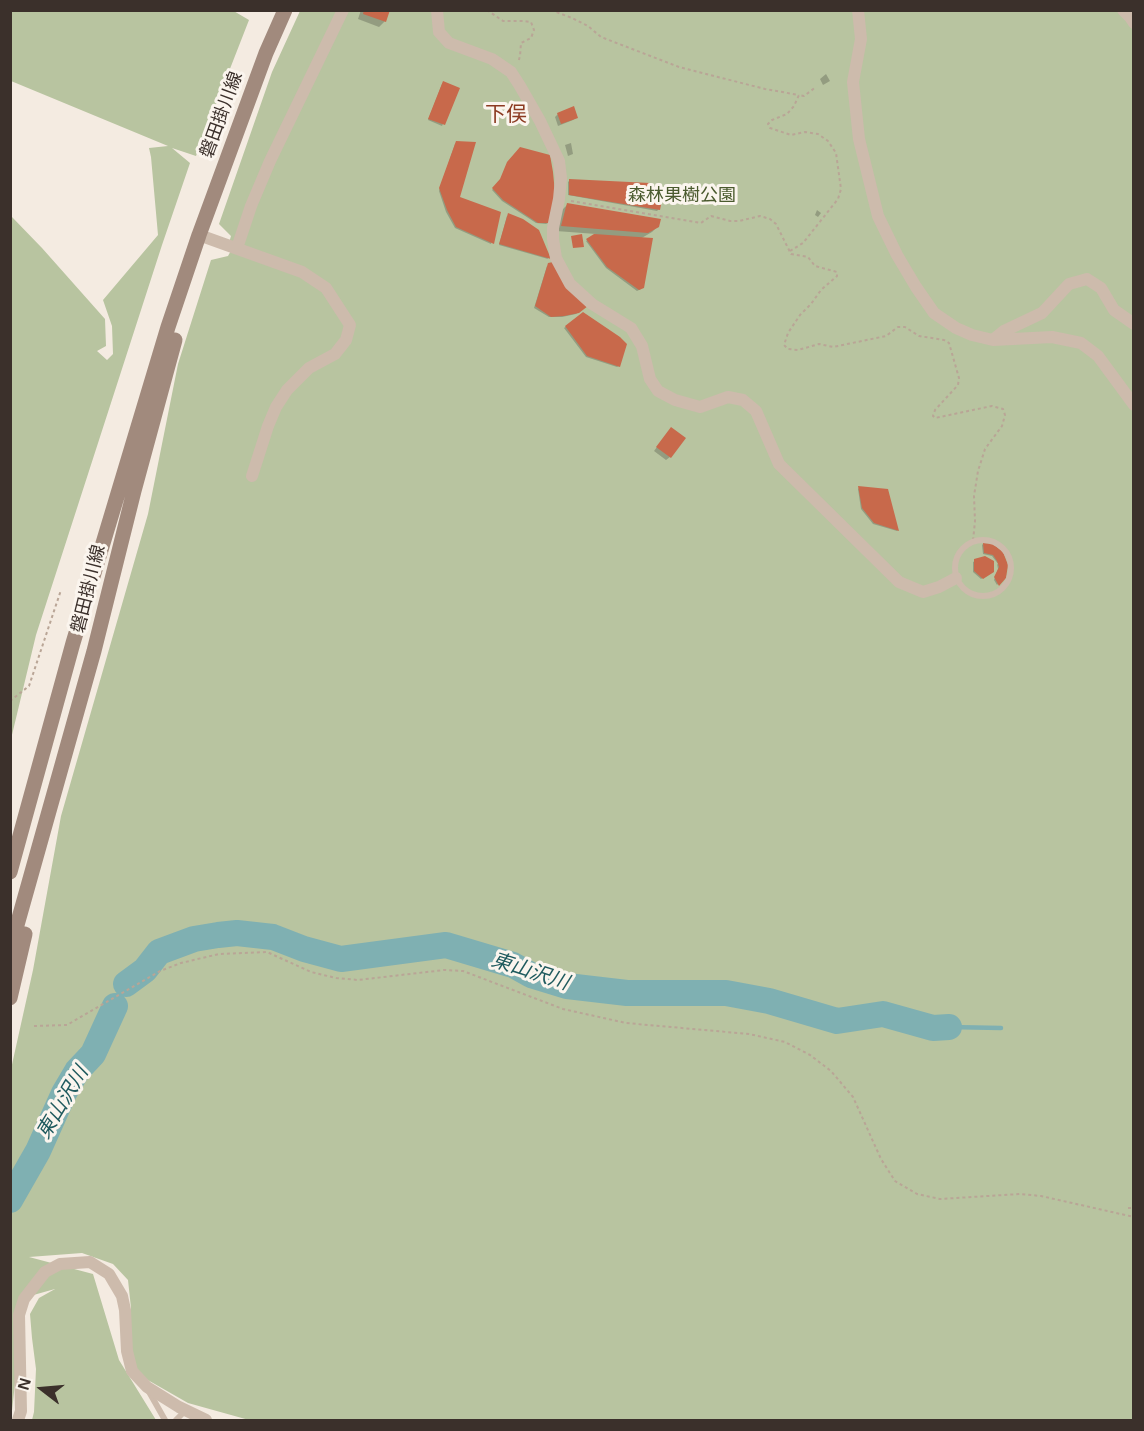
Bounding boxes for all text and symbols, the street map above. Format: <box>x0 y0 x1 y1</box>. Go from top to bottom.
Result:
street label: 磐田掛川線 <box>196 69 248 161</box>
district label: 下俣 <box>485 102 527 128</box>
park label: 森林果樹公園 <box>628 185 736 207</box>
street label: 磐田掛川線 <box>68 543 110 635</box>
water label: 東山沢川 <box>488 948 572 996</box>
water label: 東山沢川 <box>32 1063 94 1143</box>
north arrow <box>12 1359 72 1419</box>
text: N <box>14 1376 34 1392</box>

